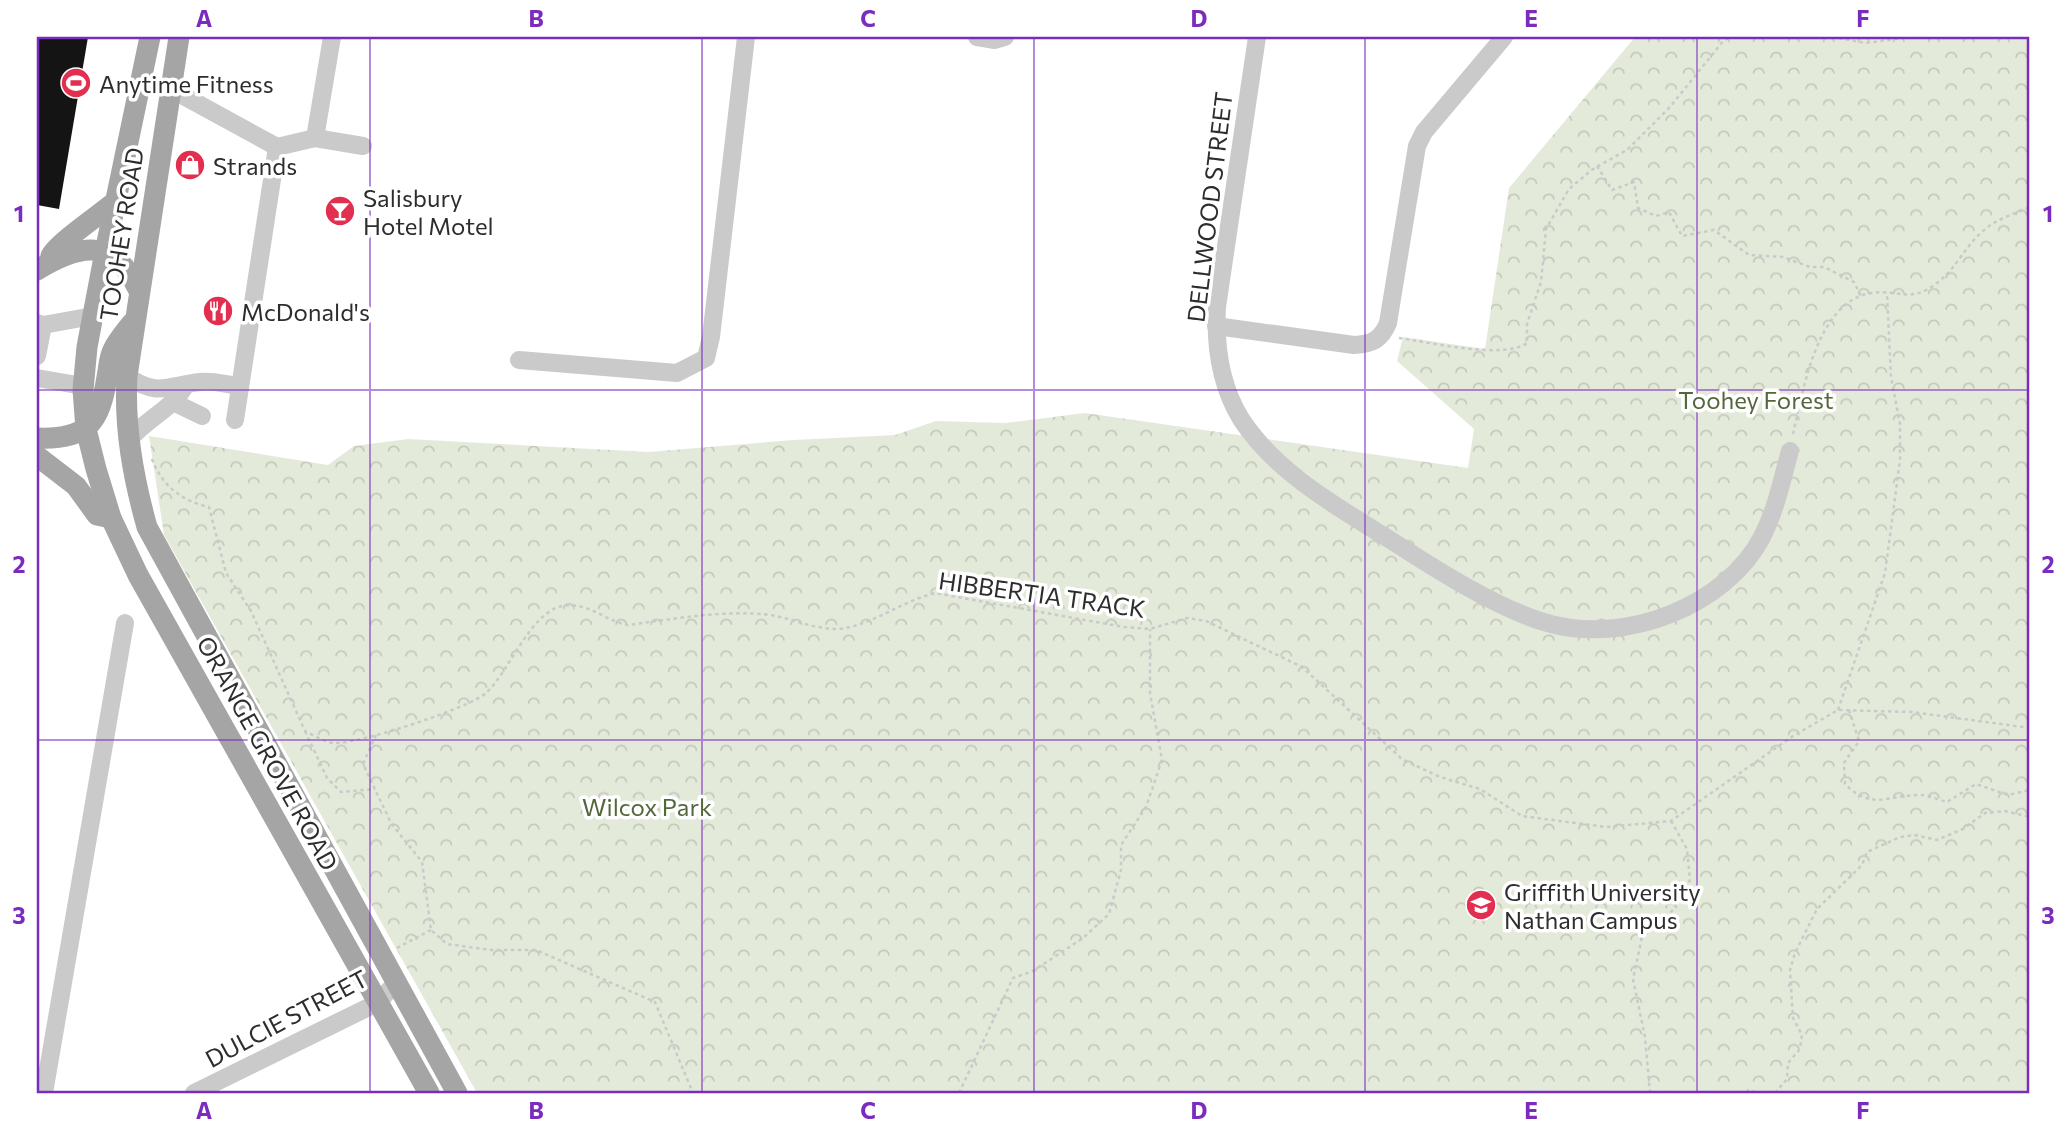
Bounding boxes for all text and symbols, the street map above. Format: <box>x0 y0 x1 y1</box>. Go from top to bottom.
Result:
text: A <box>196 4 213 32</box>
text: B <box>528 4 544 32</box>
text: C <box>860 4 876 32</box>
text: D <box>1191 4 1208 32</box>
text: E <box>1524 4 1538 32</box>
text: F <box>1856 4 1870 32</box>
sports icon: Anytime Fitness <box>59 66 93 100</box>
place label: Anytime Fitness <box>99 69 274 98</box>
street label: DELLWOOD STREET <box>1180 90 1238 324</box>
street label: TOOHEY ROAD <box>93 145 149 323</box>
shop icon: Strands <box>173 148 207 182</box>
place label: Strands <box>213 151 297 180</box>
place label: Salisbury Hotel Motel <box>363 183 494 240</box>
bar icon: Salisbury Hotel Motel <box>323 194 357 228</box>
text: 1 <box>14 199 24 227</box>
text: 1 <box>2043 199 2053 227</box>
restaurant icon: McDonald's <box>201 294 235 328</box>
place label: McDonald's <box>241 297 370 326</box>
park label: Toohey Forest <box>1678 385 1834 414</box>
text: 2 <box>12 550 26 578</box>
text: 2 <box>2041 550 2055 578</box>
street label: HIBBERTIA TRACK <box>937 565 1147 623</box>
street label: ORANGE GROVE ROAD <box>191 631 345 875</box>
park label: Wilcox Park <box>582 792 712 821</box>
place label: Griffith University Nathan Campus <box>1504 877 1701 934</box>
school or university icon: Griffith University Nathan Campus <box>1464 888 1498 922</box>
text: 3 <box>12 901 26 929</box>
text: 3 <box>2041 901 2055 929</box>
street label: DULCIE STREET <box>200 963 372 1073</box>
text: A <box>196 1096 213 1124</box>
text: B <box>528 1096 544 1124</box>
text: C <box>860 1096 876 1124</box>
text: D <box>1191 1096 1208 1124</box>
text: E <box>1524 1096 1538 1124</box>
text: F <box>1856 1096 1870 1124</box>

